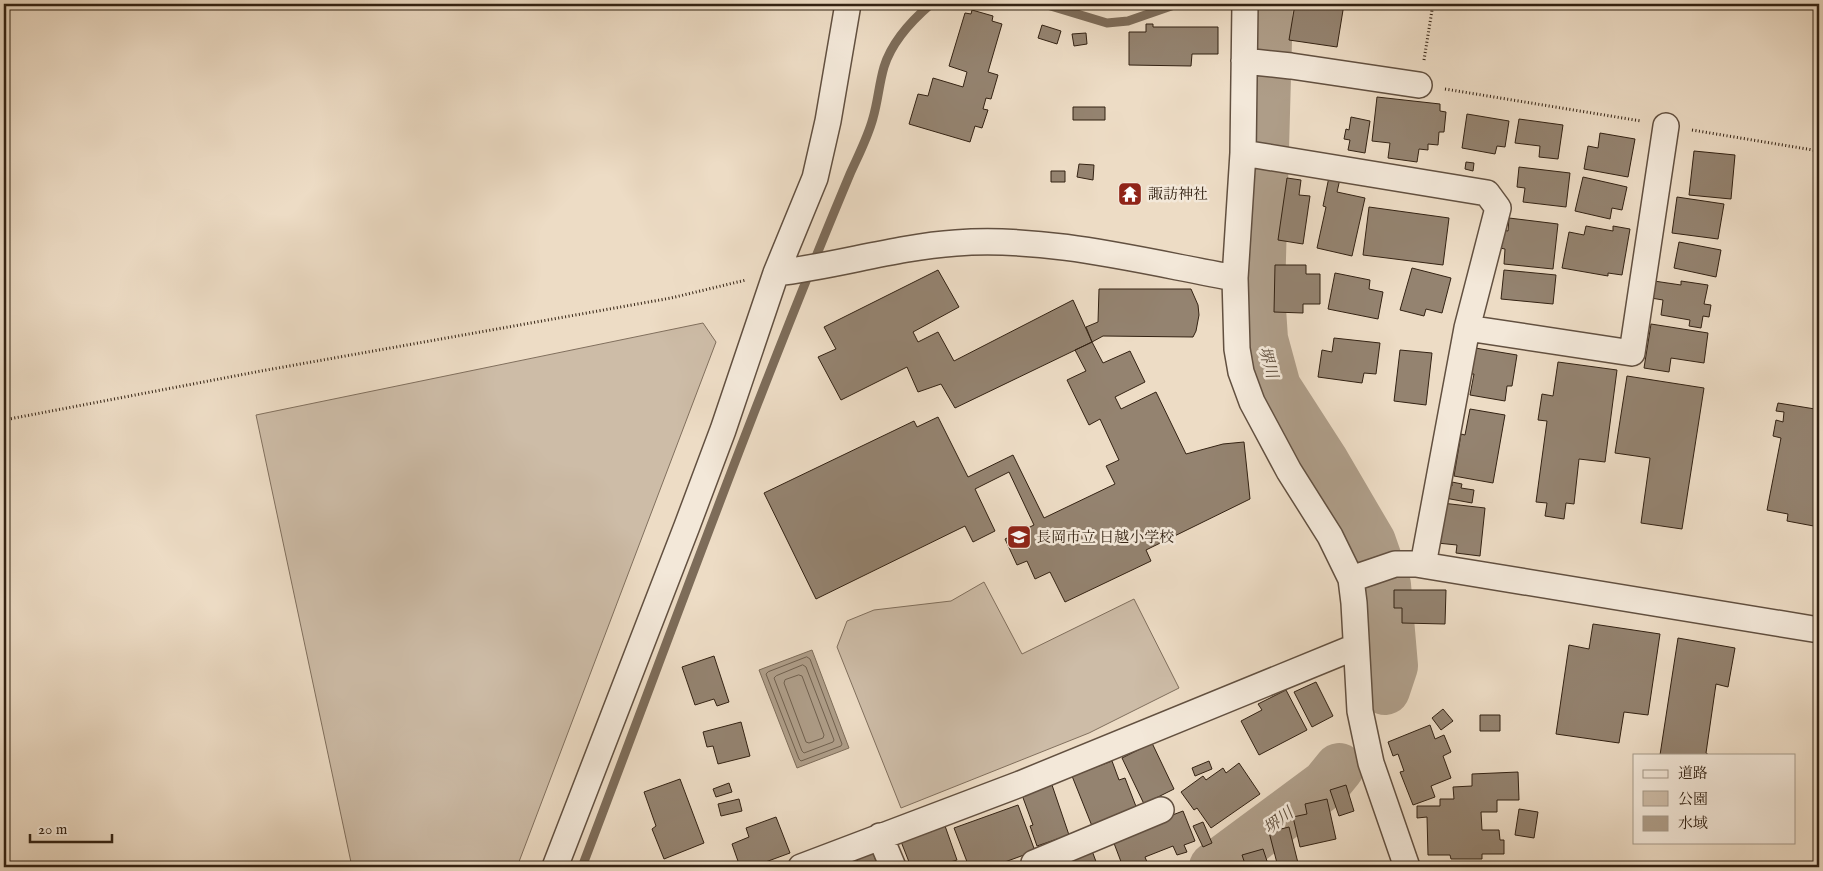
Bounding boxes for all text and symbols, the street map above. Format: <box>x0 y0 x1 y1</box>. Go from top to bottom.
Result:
temple icon: 諏訪神社 <box>1117 181 1143 207</box>
place label: 諏訪神社 <box>1148 185 1208 204</box>
water label: 堺川 <box>1253 344 1282 383</box>
school or university icon: 長岡市立 日越小学校 <box>1006 524 1032 550</box>
place label: 長岡市立 日越小学校 <box>1036 528 1174 547</box>
legend <box>1633 754 1796 844</box>
text: 道路 <box>1678 764 1708 783</box>
text: 公園 <box>1678 790 1708 809</box>
water label: 堺川 <box>1260 803 1300 839</box>
scale bar <box>30 811 112 843</box>
text: 水域 <box>1678 814 1708 833</box>
text: 20 m <box>38 820 68 839</box>

